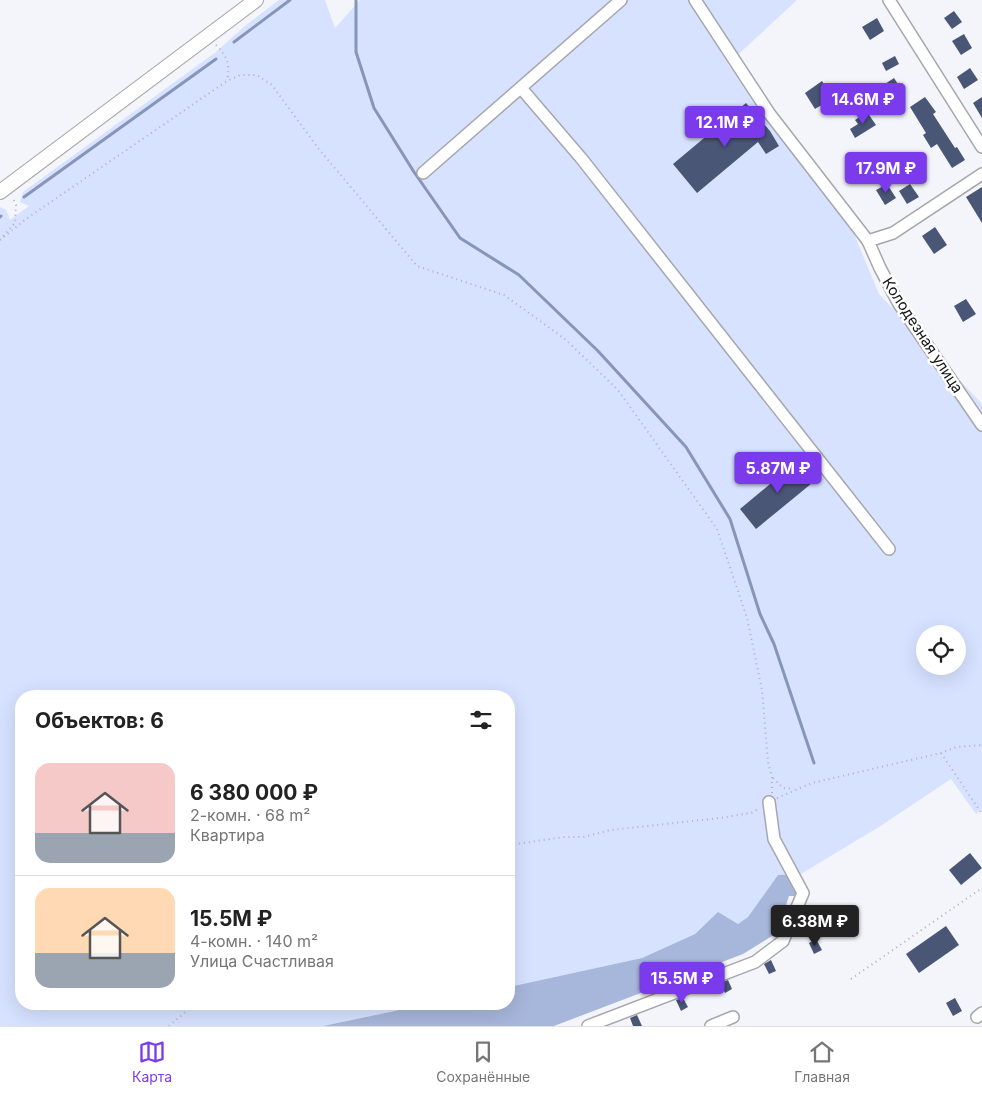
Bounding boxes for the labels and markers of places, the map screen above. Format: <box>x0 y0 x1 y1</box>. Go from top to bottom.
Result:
pin: 14.6M ₽ <box>817 82 909 125</box>
pin: 12.1M ₽ <box>679 106 771 148</box>
pin: 17.9M ₽ <box>840 152 932 194</box>
pin: 5.87M ₽ <box>732 452 824 494</box>
pin: 6.38M ₽ <box>769 904 861 947</box>
pin: 15.5M ₽ <box>636 962 728 1004</box>

